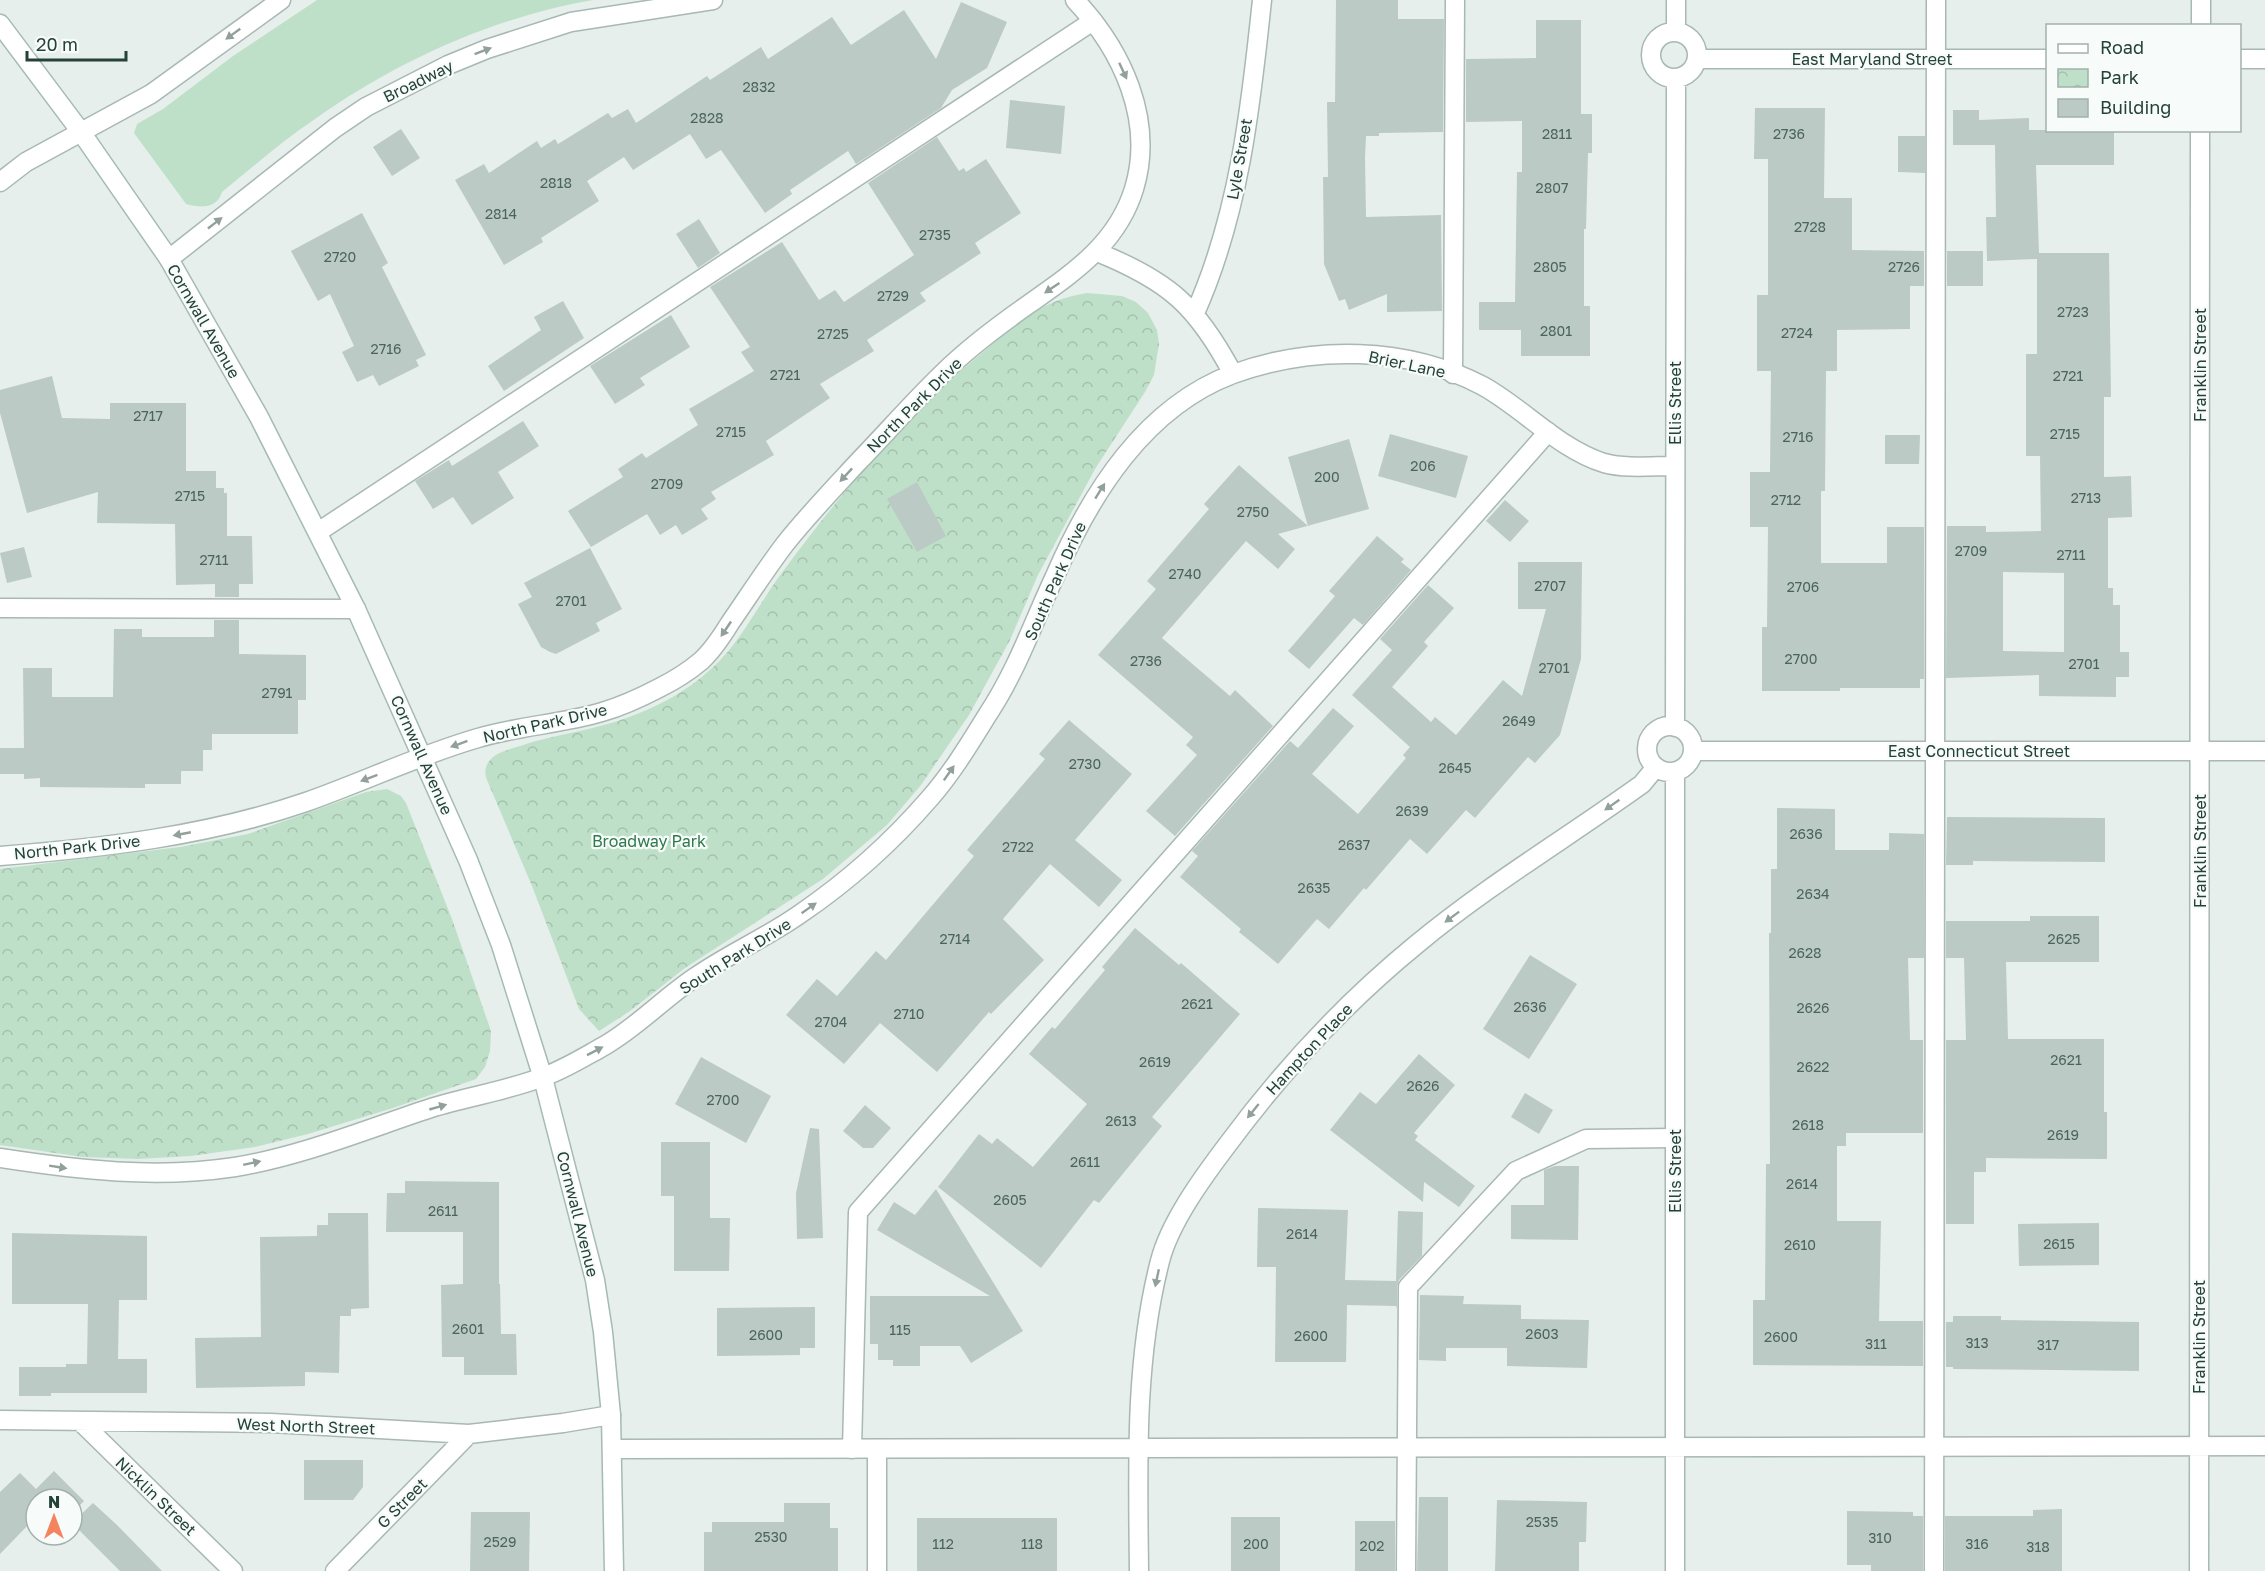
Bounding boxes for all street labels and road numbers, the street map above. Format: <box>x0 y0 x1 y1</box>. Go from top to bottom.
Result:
street label: East Maryland Street <box>1791 49 1953 69</box>
street label: Broadway <box>380 55 456 107</box>
street label: Lyle Street <box>1222 117 1256 201</box>
street label: Cornwall Avenue <box>163 260 245 382</box>
street label: Franklin Street <box>2190 308 2210 422</box>
street label: Brier Lane <box>1367 346 1447 382</box>
street label: North Park Drive <box>862 353 966 457</box>
street label: Ellis Street <box>1665 361 1685 445</box>
street label: South Park Drive <box>1020 518 1090 644</box>
street label: Cornwall Avenue <box>387 692 457 818</box>
street label: North Park Drive <box>481 699 609 747</box>
street label: East Connecticut Street <box>1888 741 2070 761</box>
street label: Franklin Street <box>2190 794 2210 908</box>
street label: North Park Drive <box>13 830 141 864</box>
street label: South Park Drive <box>675 914 795 998</box>
street label: Hampton Place <box>1262 999 1356 1099</box>
street label: Ellis Street <box>1665 1129 1685 1213</box>
street label: Cornwall Avenue <box>553 1149 603 1279</box>
street label: Franklin Street <box>2189 1280 2209 1394</box>
street label: West North Street <box>236 1414 376 1438</box>
street label: Nicklin Street <box>111 1452 201 1540</box>
street label: G Street <box>373 1474 431 1532</box>

